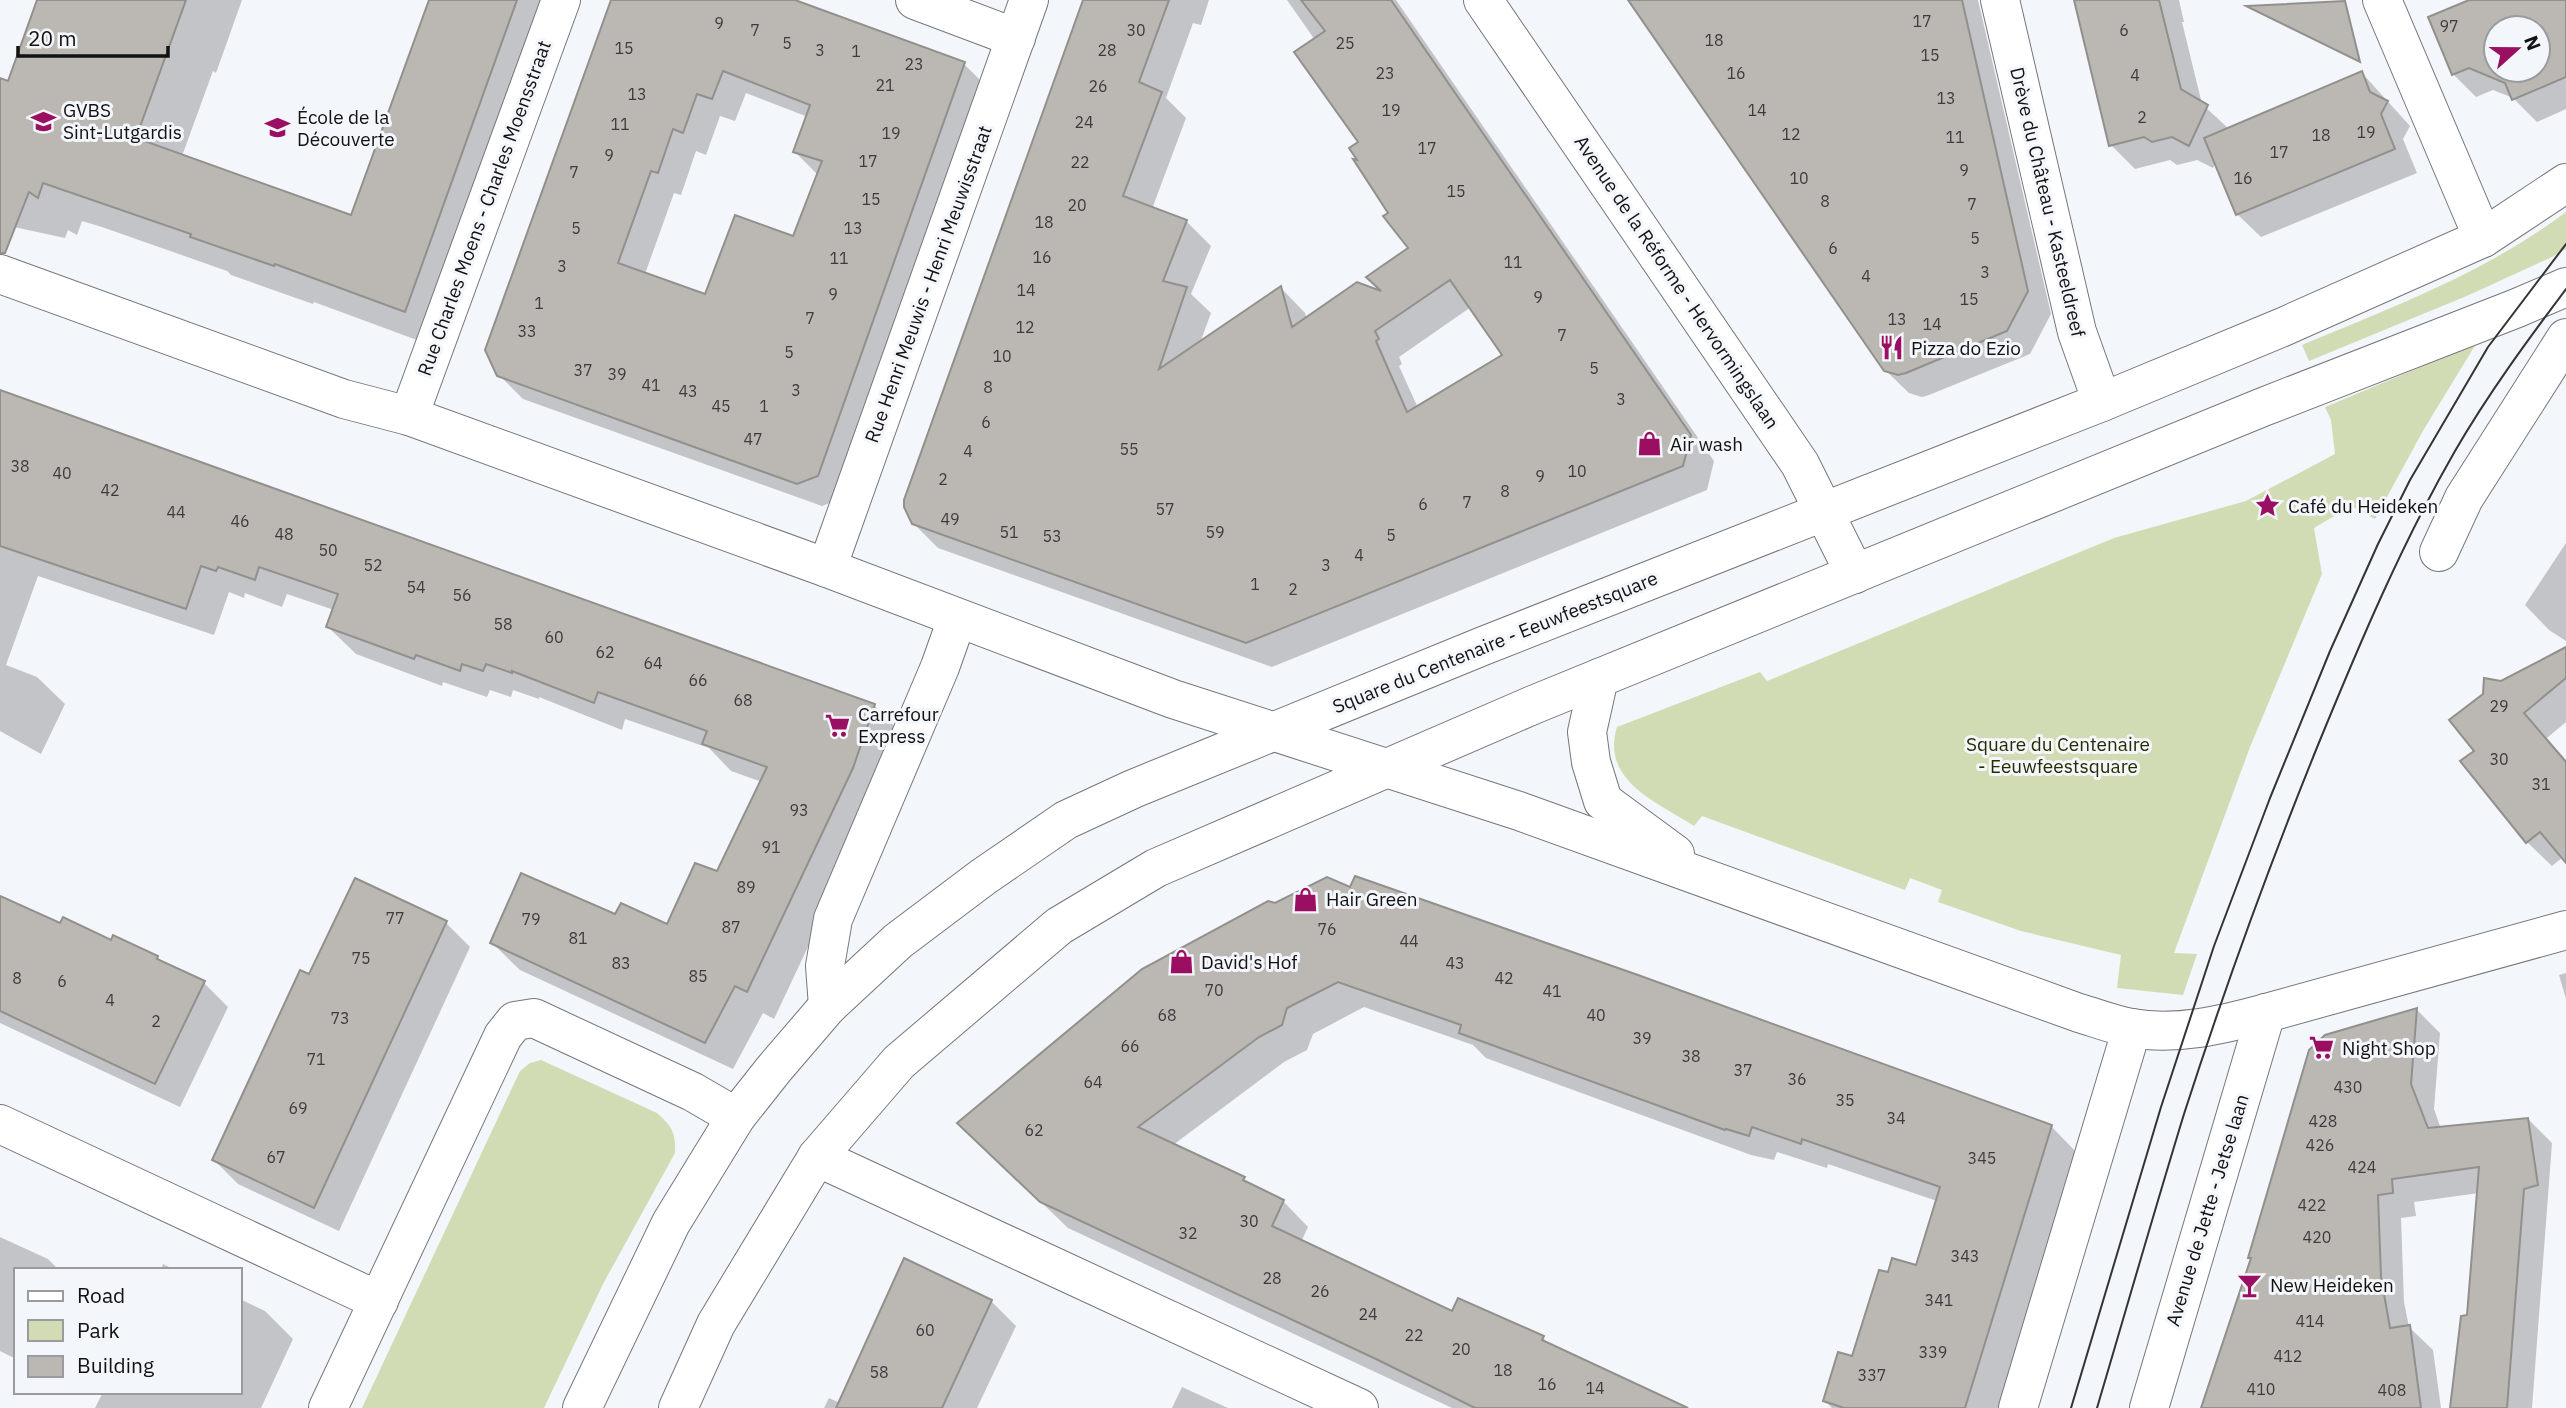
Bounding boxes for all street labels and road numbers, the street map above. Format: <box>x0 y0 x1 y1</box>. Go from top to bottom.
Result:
street label: Rue Charles Moens - Charles Moensstraat <box>412 37 556 379</box>
street label: Drève du Château - Kasteeldreef <box>2005 65 2091 339</box>
street label: Rue Henri Meuwis - Henri Meuwisstraat <box>859 122 997 446</box>
street label: Avenue de la Réforme - Hervormingslaan <box>1570 131 1784 433</box>
street label: Square du Centenaire - Eeuwfeestsquare <box>1329 566 1661 718</box>
street label: Avenue de Jette - Jetse laan <box>2160 1091 2254 1329</box>

